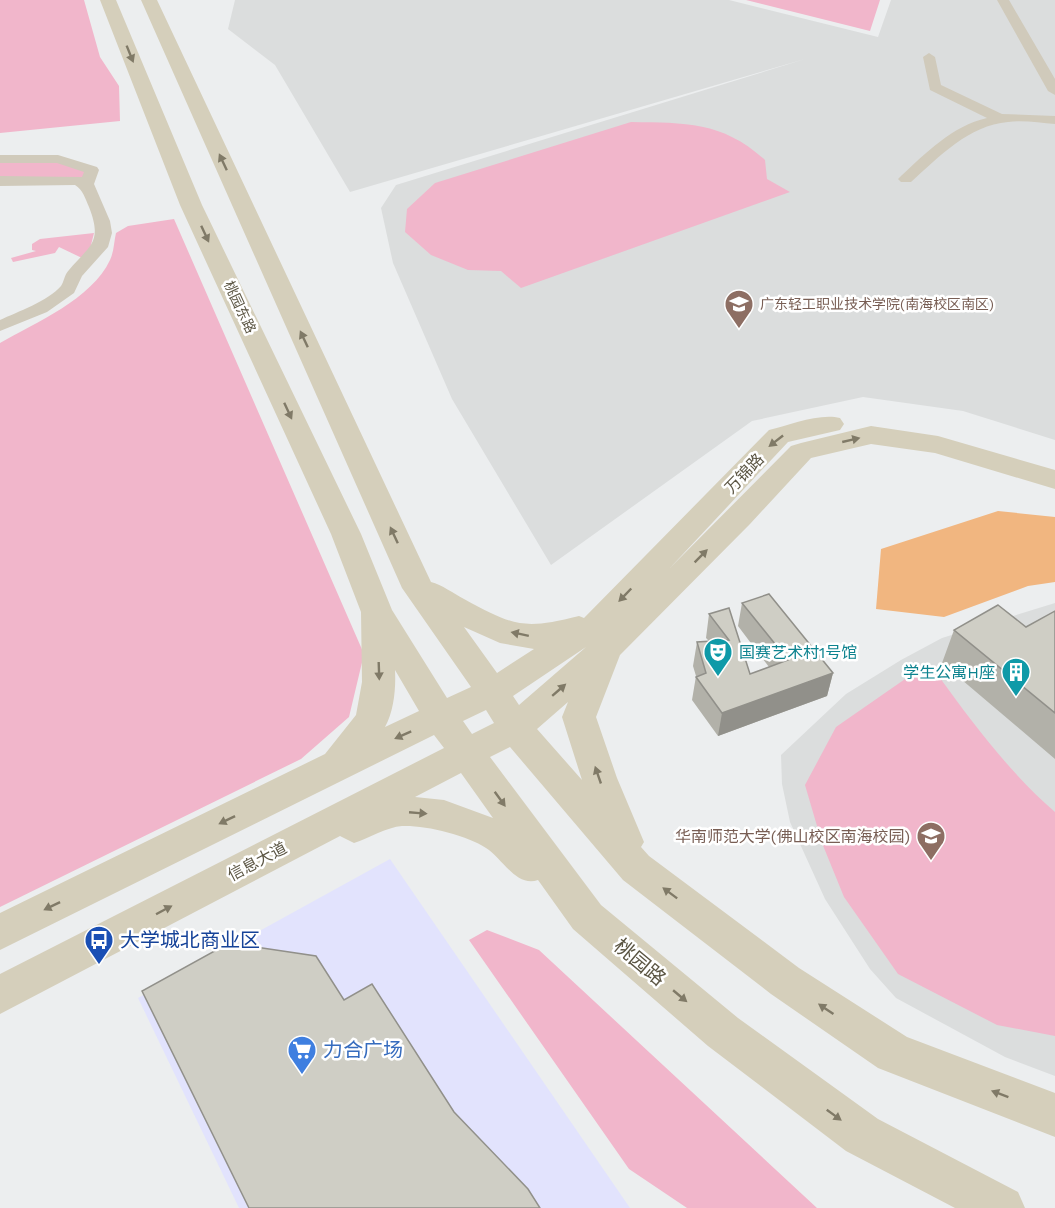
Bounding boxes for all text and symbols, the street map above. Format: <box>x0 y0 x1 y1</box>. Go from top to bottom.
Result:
one-way arrow <box>126 45 135 63</box>
one-way arrow <box>218 153 227 170</box>
one-way arrow <box>201 226 210 243</box>
street label: 桃园东路 <box>221 278 259 336</box>
school or university icon: 广东轻工职业技术学院(南海校区南区) <box>723 288 755 330</box>
place label: 广东轻工职业技术学院(南海校区南区) <box>760 296 994 312</box>
one-way arrow <box>299 329 309 347</box>
one-way arrow <box>284 402 293 419</box>
one-way arrow <box>768 435 784 448</box>
one-way arrow <box>841 435 860 445</box>
street label: 万锦路 <box>721 449 768 497</box>
one-way arrow <box>389 526 399 544</box>
one-way arrow <box>694 549 708 563</box>
one-way arrow <box>618 588 632 603</box>
one-way arrow <box>511 629 529 639</box>
theatre icon: 国赛艺术村1号馆 <box>702 636 734 678</box>
place label: 国赛艺术村1号馆 <box>739 643 857 662</box>
building icon: 学生公寓H座 <box>1000 656 1032 698</box>
one-way arrow <box>374 661 383 680</box>
place label: 学生公寓H座 <box>903 663 995 682</box>
one-way arrow <box>551 683 567 696</box>
one-way arrow <box>394 731 411 740</box>
one-way arrow <box>592 766 602 784</box>
one-way arrow <box>494 791 506 807</box>
one-way arrow <box>408 808 427 818</box>
one-way arrow <box>218 815 235 824</box>
school or university icon: 华南师范大学(佛山校区南海校园) <box>915 820 947 862</box>
place label: 华南师范大学(佛山校区南海校园) <box>675 827 910 846</box>
street label: 信息大道 <box>225 838 290 885</box>
one-way arrow <box>662 887 678 899</box>
one-way arrow <box>43 901 60 911</box>
one-way arrow <box>155 905 172 915</box>
bus stop icon: 大学城北商业区 <box>83 924 115 966</box>
place label: 大学城北商业区 <box>120 928 260 952</box>
street label: 桃园路 <box>609 934 671 990</box>
one-way arrow <box>672 989 688 1002</box>
one-way arrow <box>818 1003 835 1014</box>
supermarket icon: 力合广场 <box>286 1034 318 1076</box>
place label: 力合广场 <box>323 1038 403 1062</box>
one-way arrow <box>991 1089 1009 1099</box>
one-way arrow <box>827 1108 842 1120</box>

